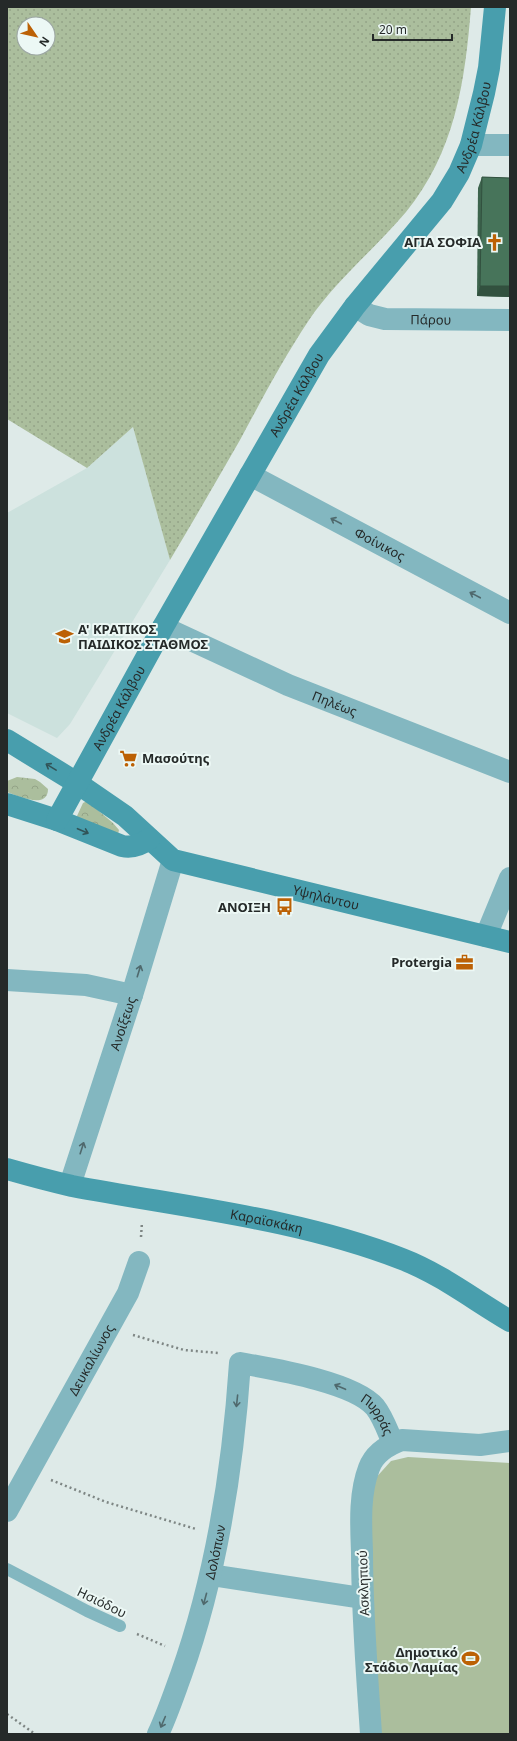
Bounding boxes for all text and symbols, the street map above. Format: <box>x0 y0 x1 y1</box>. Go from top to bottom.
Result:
north arrow <box>16 16 56 56</box>
scale bar <box>373 16 452 42</box>
text: 20 m <box>379 21 407 38</box>
text: N <box>36 34 53 50</box>
street label: Ανδρέα Κάλβου <box>451 80 495 176</box>
church icon: ΑΓΙΑ ΣΟΦΙΑ <box>484 232 504 252</box>
place label: ΑΓΙΑ ΣΟΦΙΑ <box>404 233 481 251</box>
street label: Πάρου <box>410 310 451 329</box>
street label: Ανδρέα Κάλβου <box>265 349 328 440</box>
one-way arrow <box>330 517 342 524</box>
street label: Φοίνικος <box>351 523 408 565</box>
one-way arrow <box>469 591 481 599</box>
place label: Α' ΚΡΑΤΙΚΟΣ ΠΑΙΔΙΚΟΣ ΣΤΑΘΜΟΣ <box>78 620 209 653</box>
school or university icon: Α' ΚΡΑΤΙΚΟΣ ΠΑΙΔΙΚΟΣ ΣΤΑΘΜΟΣ <box>55 626 75 646</box>
street label: Ανδρέα Κάλβου <box>88 662 149 754</box>
street label: Πηλέως <box>310 686 360 720</box>
supermarket icon: Μασούτης <box>119 748 139 768</box>
place label: Μασούτης <box>142 749 210 767</box>
one-way arrow <box>46 763 57 771</box>
one-way arrow <box>77 828 89 835</box>
street label: Υψηλάντου <box>291 880 361 914</box>
bus stop icon: ΑΝΟΙΞΗ <box>274 897 294 917</box>
place label: ΑΝΟΙΞΗ <box>218 898 271 916</box>
office icon: Protergia <box>455 952 475 972</box>
place label: Protergia <box>391 953 452 971</box>
one-way arrow <box>136 965 143 978</box>
street label: Ανοίξεως <box>106 994 140 1053</box>
one-way arrow <box>79 1142 86 1155</box>
street label: Καραϊσκάκη <box>229 1205 305 1237</box>
street label: Δευκαλίωνος <box>64 1321 118 1399</box>
one-way arrow <box>335 1383 347 1390</box>
street label: Πυρράς <box>357 1389 398 1438</box>
one-way arrow <box>233 1395 241 1408</box>
street label: Δολόπων <box>200 1523 230 1581</box>
street label: Ασκληπιού <box>353 1550 373 1616</box>
street label: Ησιόδου <box>74 1582 130 1622</box>
one-way arrow <box>201 1592 208 1605</box>
place label: Δημοτικό Στάδιο Λαμίας <box>365 1643 458 1676</box>
sports icon: Δημοτικό Στάδιο Λαμίας <box>461 1649 481 1669</box>
one-way arrow <box>159 1715 166 1727</box>

